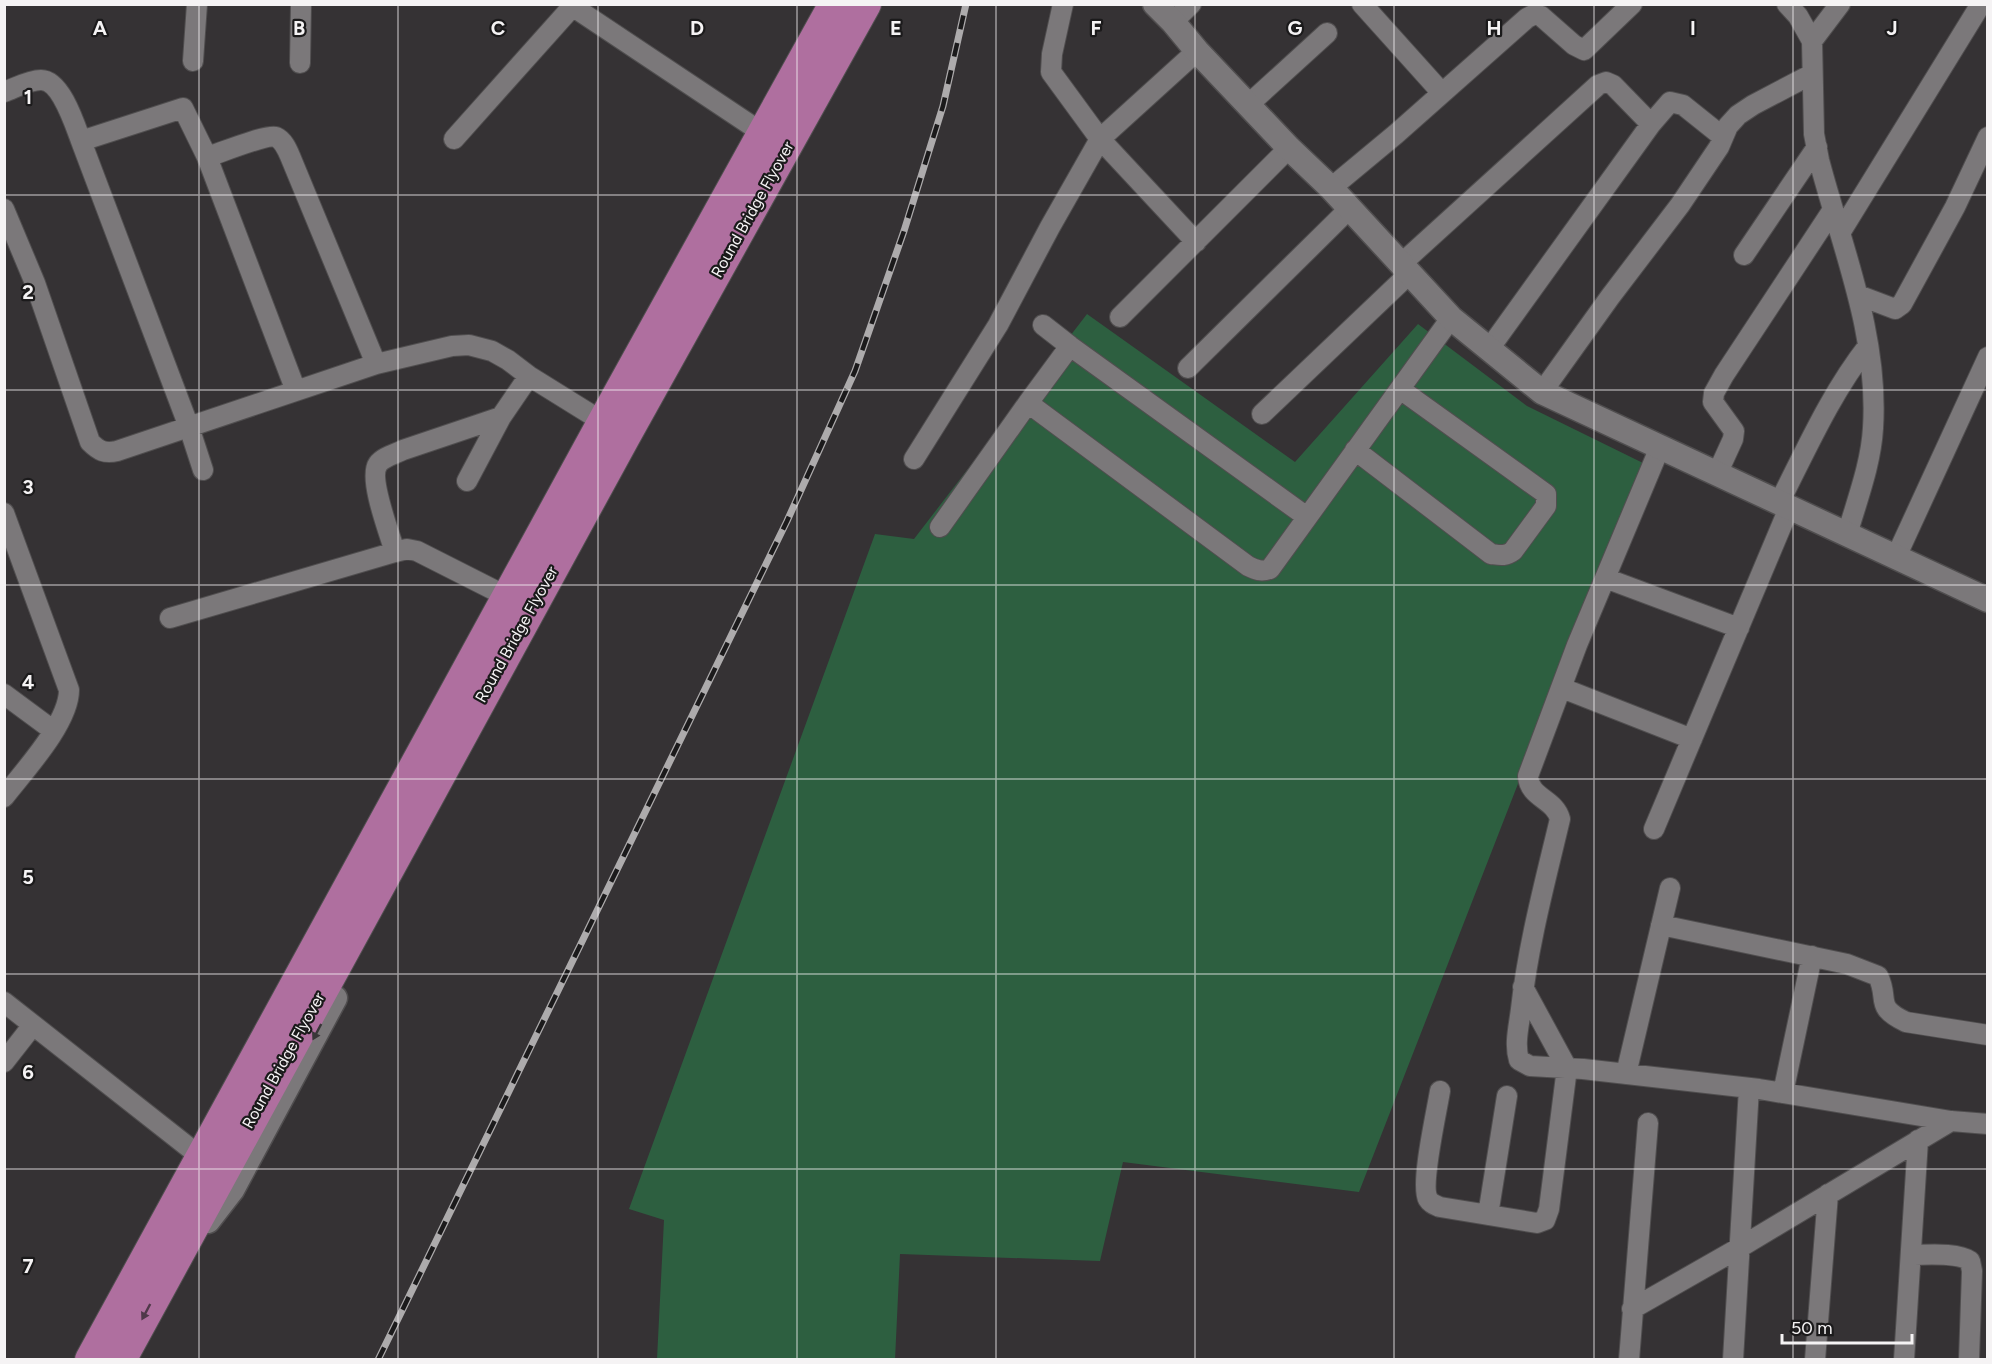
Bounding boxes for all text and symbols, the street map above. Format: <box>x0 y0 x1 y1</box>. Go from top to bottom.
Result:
text: A <box>93 16 108 40</box>
text: B <box>293 16 305 40</box>
text: C <box>491 16 505 40</box>
text: D <box>690 16 704 40</box>
text: E <box>890 16 902 40</box>
text: F <box>1090 16 1102 40</box>
text: G <box>1288 16 1303 40</box>
text: H <box>1487 16 1502 40</box>
text: I <box>1690 16 1696 40</box>
text: J <box>1886 16 1898 40</box>
text: 1 <box>24 85 32 109</box>
street label: Round Bridge Flyover <box>707 137 798 281</box>
text: 2 <box>22 280 34 304</box>
text: 3 <box>22 475 34 499</box>
street label: Round Bridge Flyover <box>471 562 562 706</box>
text: 4 <box>22 670 35 694</box>
text: 5 <box>22 865 34 889</box>
street label: Round Bridge Flyover <box>238 988 329 1132</box>
one-way arrow <box>312 1024 322 1041</box>
text: 6 <box>22 1060 34 1084</box>
text: 7 <box>22 1254 34 1278</box>
one-way arrow <box>141 1304 151 1321</box>
scale bar <box>1782 1307 1912 1345</box>
text: 50 m <box>1791 1317 1833 1339</box>

